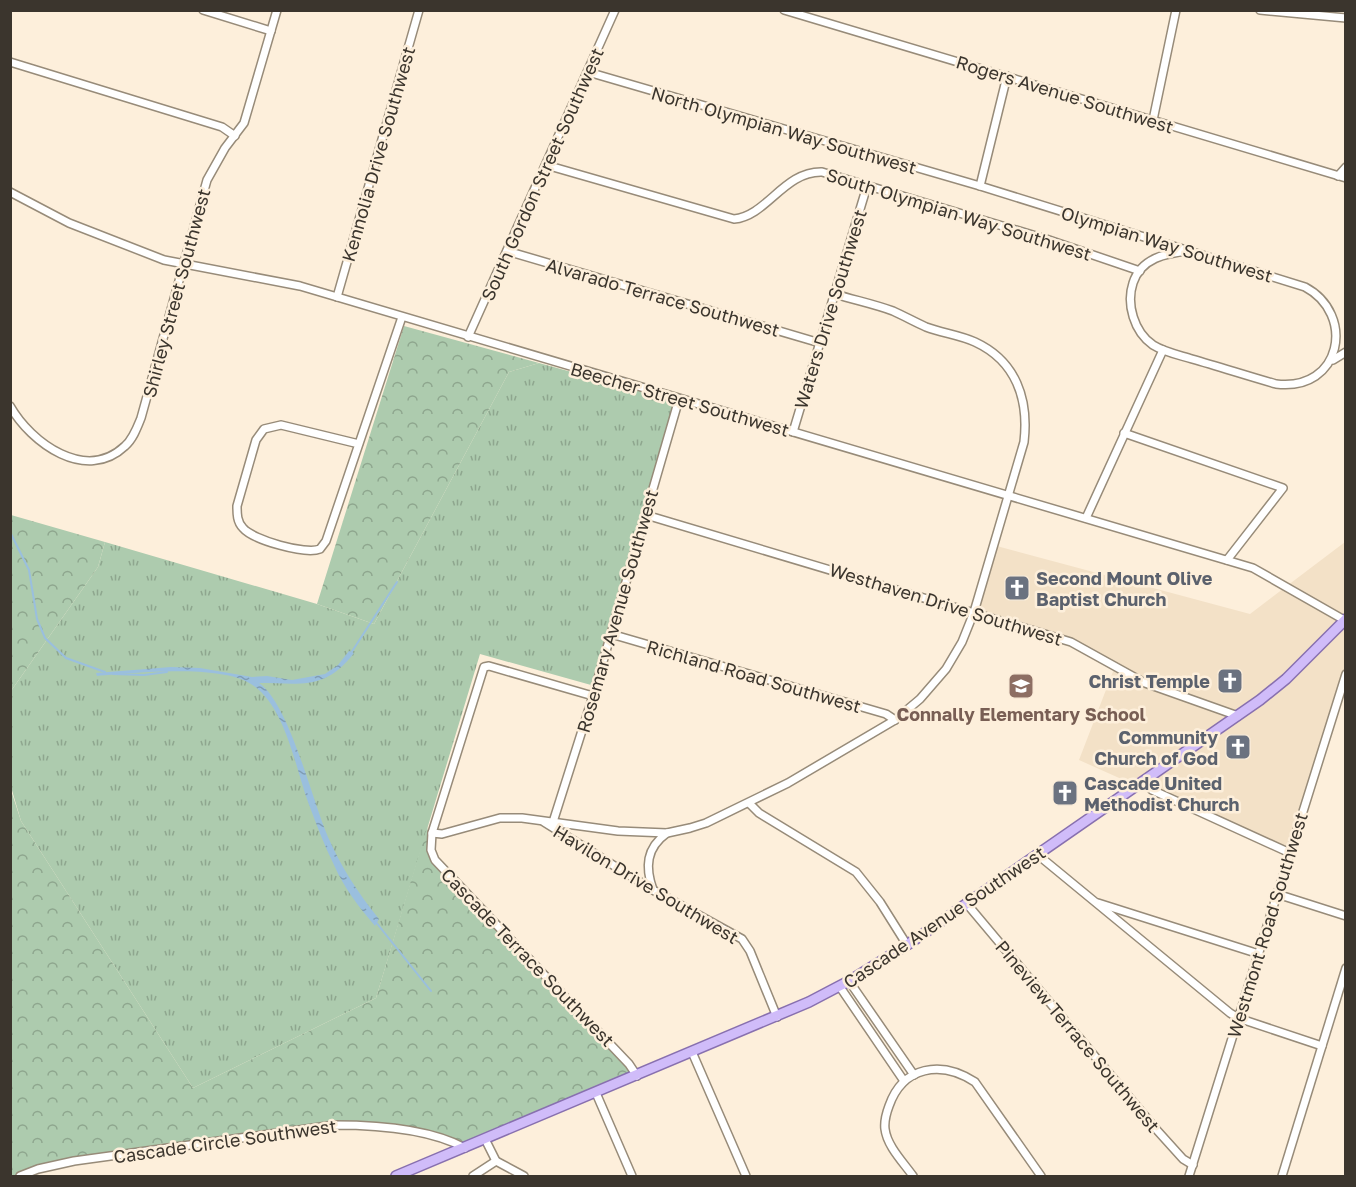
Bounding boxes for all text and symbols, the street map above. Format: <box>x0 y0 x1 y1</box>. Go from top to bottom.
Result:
street label: Kennolia Drive Southwest <box>337 44 419 264</box>
street label: South Gordon Street Southwest <box>476 44 608 304</box>
street label: Rogers Avenue Southwest <box>954 50 1176 138</box>
street label: North Olympian Way Southwest <box>649 82 919 178</box>
street label: South Olympian Way Southwest <box>824 163 1094 265</box>
street label: Shirley Street Southwest <box>138 186 214 400</box>
street label: Olympian Way Southwest <box>1058 201 1276 287</box>
street label: Waters Drive Southwest <box>789 207 871 411</box>
street label: Alvarado Terrace Southwest <box>544 253 782 341</box>
street label: Beecher Street Southwest <box>568 357 792 441</box>
street label: Rosemary Avenue Southwest <box>572 487 662 735</box>
street label: Westhaven Drive Southwest <box>827 558 1065 650</box>
place label: Second Mount Olive Baptist Church <box>1036 567 1213 610</box>
church icon: Second Mount Olive Baptist Church <box>1002 573 1032 603</box>
street label: Richland Road Southwest <box>644 635 864 717</box>
church icon: Christ Temple <box>1215 666 1245 696</box>
place label: Christ Temple <box>1088 670 1210 692</box>
school or university icon: Connally Elementary School <box>1006 671 1036 701</box>
place label: Connally Elementary School <box>896 703 1146 725</box>
place label: Community Church of God <box>1094 726 1218 769</box>
church icon: Community Church of God <box>1223 732 1253 762</box>
place label: Cascade United Methodist Church <box>1084 772 1240 815</box>
church icon: Cascade United Methodist Church <box>1050 778 1080 808</box>
street label: Westmont Road Southwest <box>1222 810 1312 1040</box>
street label: Havilon Drive Southwest <box>549 820 743 948</box>
street label: Cascade Avenue Southwest <box>839 841 1049 993</box>
street label: Cascade Terrace Southwest <box>437 863 619 1051</box>
street label: Pineview Terrace Southwest <box>991 936 1165 1136</box>
street label: Cascade Circle Southwest <box>112 1114 338 1168</box>

